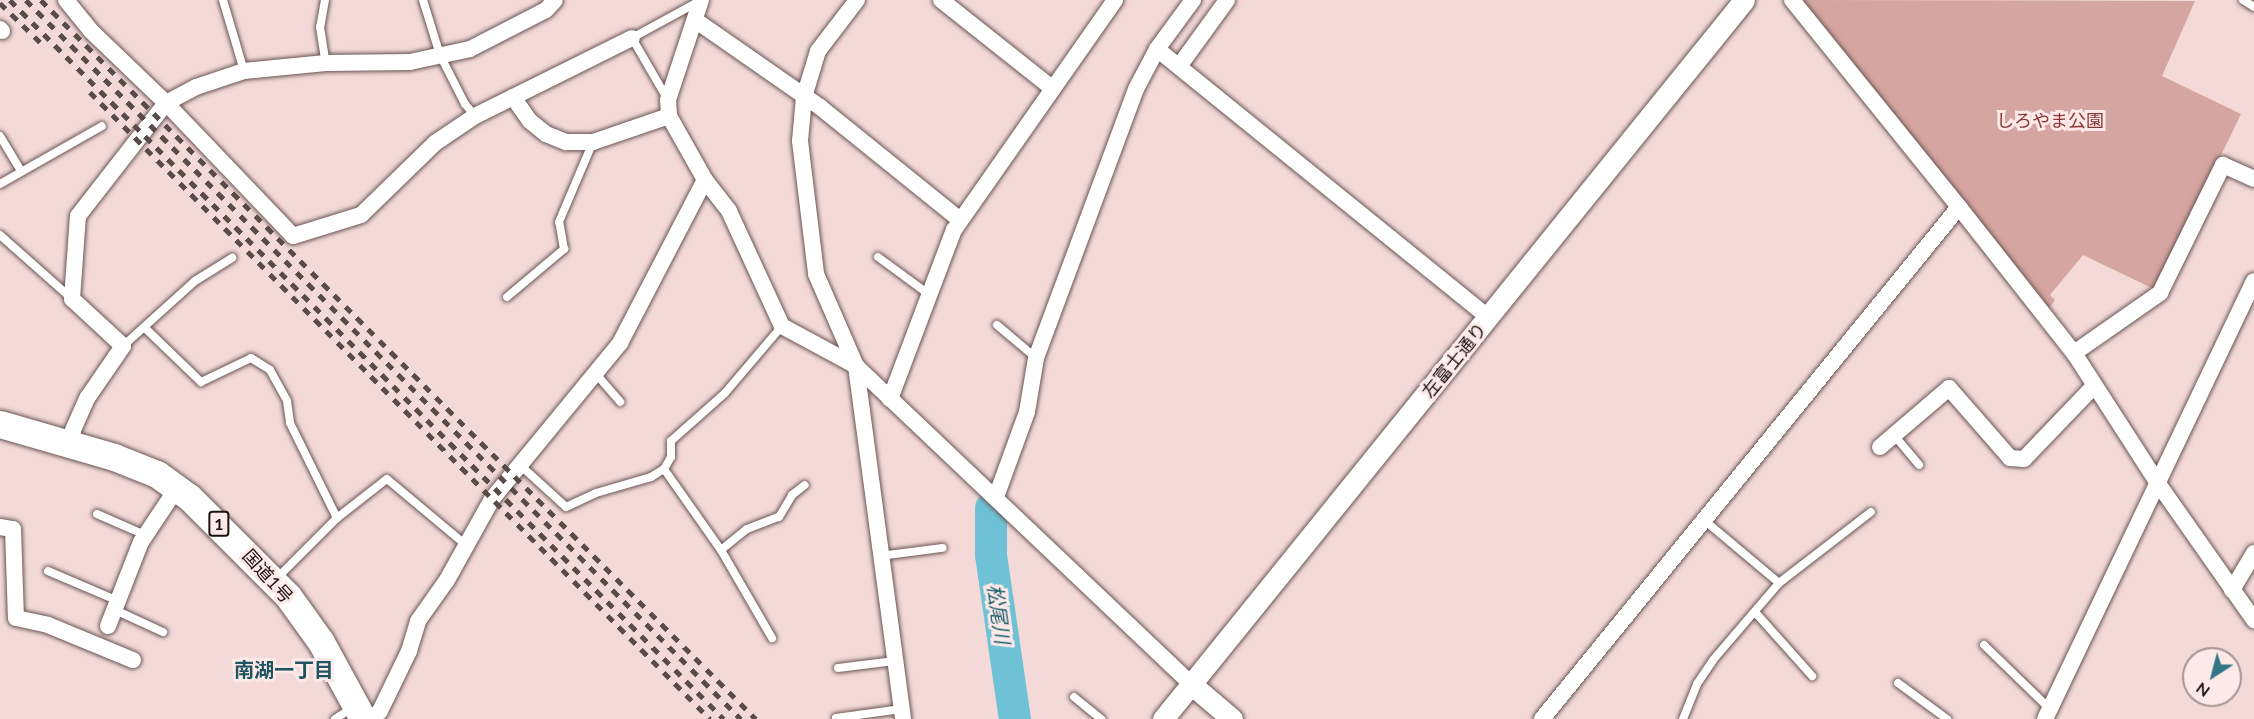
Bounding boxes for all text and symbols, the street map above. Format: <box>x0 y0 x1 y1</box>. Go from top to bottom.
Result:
park label: しろやま公園 <box>1996 109 2104 131</box>
street label: 左富士通り <box>1417 318 1491 402</box>
road number: 1 <box>207 511 231 537</box>
street label: 国道1号 <box>238 545 298 607</box>
water label: 松尾川 <box>983 583 1015 645</box>
north arrow <box>2182 647 2242 707</box>
district label: 南湖一丁目 <box>234 657 334 681</box>
text: N <box>2192 679 2213 702</box>

